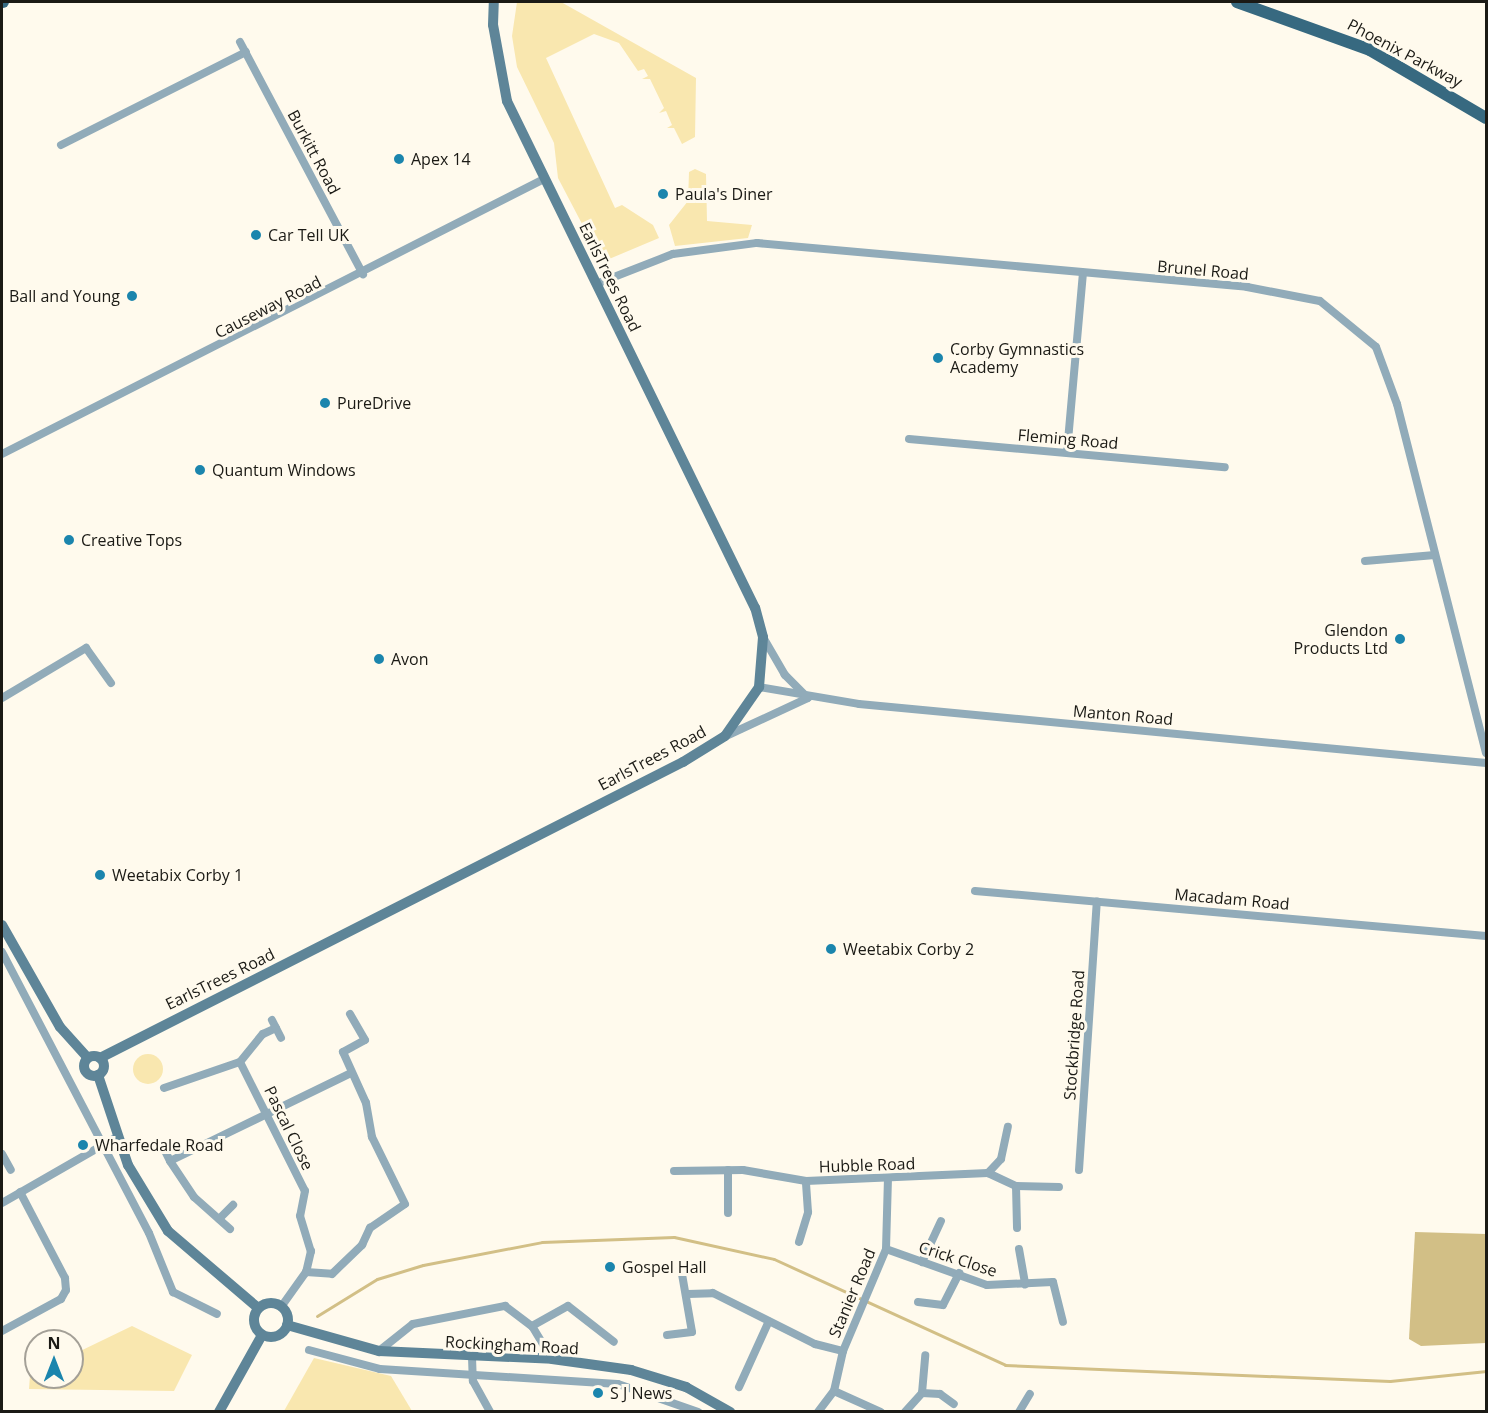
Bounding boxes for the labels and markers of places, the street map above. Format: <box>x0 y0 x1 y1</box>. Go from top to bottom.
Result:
place label: Apex 14 <box>411 149 471 169</box>
marker: Apex 14 <box>392 152 406 166</box>
place label: Paula's Diner <box>675 184 773 204</box>
marker: Paula's Diner <box>656 187 670 201</box>
place label: Car Tell UK <box>268 225 349 245</box>
marker: Car Tell UK <box>249 228 263 242</box>
place label: Ball and Young <box>9 286 120 306</box>
marker: Ball and Young <box>125 289 139 303</box>
place label: Corby Gymnastics Academy <box>950 339 1084 377</box>
marker: Corby Gymnastics Academy <box>931 351 945 365</box>
place label: PureDrive <box>337 393 411 413</box>
marker: PureDrive <box>318 396 332 410</box>
place label: Quantum Windows <box>212 460 356 480</box>
marker: Quantum Windows <box>193 463 207 477</box>
place label: Creative Tops <box>81 530 182 550</box>
marker: Creative Tops <box>62 533 76 547</box>
place label: Glendon Products Ltd <box>1294 620 1388 658</box>
marker: Glendon Products Ltd <box>1393 632 1407 646</box>
place label: Avon <box>391 649 429 669</box>
marker: Avon <box>372 652 386 666</box>
place label: Weetabix Corby 1 <box>112 865 243 885</box>
marker: Weetabix Corby 1 <box>93 868 107 882</box>
place label: Weetabix Corby 2 <box>843 939 974 959</box>
marker: Weetabix Corby 2 <box>824 942 838 956</box>
place label: Wharfedale Road <box>95 1135 223 1155</box>
marker: Wharfedale Road <box>76 1138 90 1152</box>
place label: Gospel Hall <box>622 1257 707 1277</box>
marker: Gospel Hall <box>603 1260 617 1274</box>
place label: S J News <box>610 1383 672 1403</box>
marker: S J News <box>591 1386 605 1400</box>

